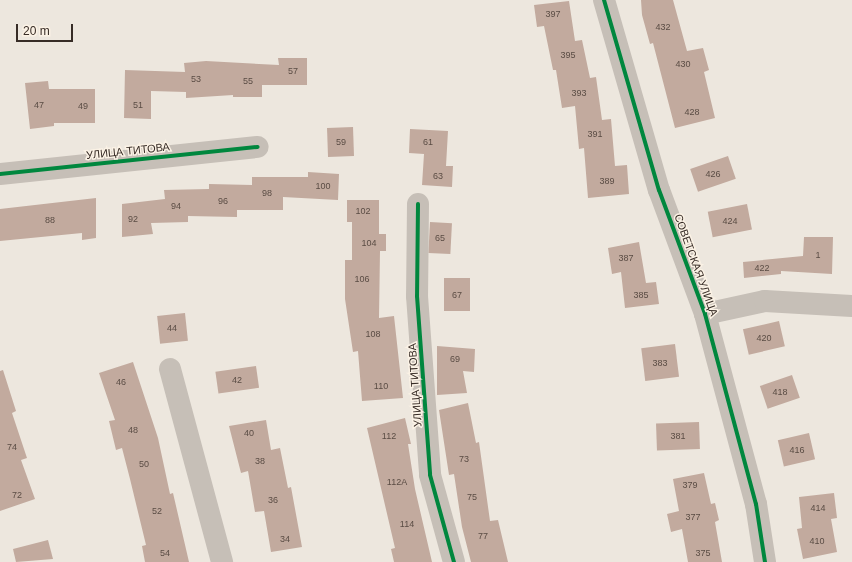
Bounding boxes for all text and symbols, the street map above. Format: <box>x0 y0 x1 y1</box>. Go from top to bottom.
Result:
house number: 397 <box>545 9 561 19</box>
scale bar <box>18 16 75 42</box>
house number: 432 <box>655 22 671 32</box>
text: 20 m <box>23 24 50 38</box>
house number: 395 <box>560 50 576 60</box>
house number: 430 <box>675 59 691 69</box>
house number: 57 <box>288 66 298 76</box>
house number: 53 <box>191 74 201 84</box>
house number: 55 <box>243 76 253 86</box>
house number: 393 <box>571 88 587 98</box>
house number: 47 <box>34 100 44 110</box>
house number: 51 <box>133 100 143 110</box>
house number: 49 <box>78 101 88 111</box>
house number: 428 <box>684 107 700 117</box>
house number: 391 <box>587 129 603 139</box>
house number: 59 <box>336 137 346 147</box>
house number: 61 <box>423 137 433 147</box>
street label: УЛИЦА ТИТОВА <box>86 140 170 162</box>
house number: 426 <box>705 169 721 179</box>
house number: 63 <box>433 171 443 181</box>
house number: 389 <box>599 176 615 186</box>
house number: 100 <box>315 181 331 191</box>
house number: 98 <box>262 188 272 198</box>
house number: 96 <box>218 196 228 206</box>
house number: 94 <box>171 201 181 211</box>
house number: 102 <box>355 206 371 216</box>
street label: СОВЕТСКАЯ УЛИЦА <box>671 212 721 318</box>
house number: 92 <box>128 214 138 224</box>
house number: 88 <box>45 215 55 225</box>
house number: 424 <box>722 216 738 226</box>
house number: 65 <box>435 233 445 243</box>
house number: 104 <box>361 238 377 248</box>
house number: 1 <box>815 250 821 260</box>
house number: 387 <box>618 253 634 263</box>
house number: 422 <box>754 263 770 273</box>
house number: 106 <box>354 274 370 284</box>
house number: 67 <box>452 290 462 300</box>
house number: 385 <box>633 290 649 300</box>
house number: 44 <box>167 323 177 333</box>
house number: 108 <box>365 329 381 339</box>
house number: 420 <box>756 333 772 343</box>
street label: УЛИЦА ТИТОВА <box>405 343 425 427</box>
house number: 69 <box>450 354 460 364</box>
house number: 383 <box>652 358 668 368</box>
house number: 42 <box>232 375 242 385</box>
house number: 46 <box>116 377 126 387</box>
house number: 110 <box>374 381 388 391</box>
house number: 418 <box>772 387 788 397</box>
house number: 48 <box>128 425 138 435</box>
house number: 40 <box>244 428 254 438</box>
house number: 112 <box>382 431 396 441</box>
house number: 381 <box>670 431 686 441</box>
house number: 74 <box>7 442 17 452</box>
house number: 416 <box>789 445 805 455</box>
house number: 73 <box>459 454 469 464</box>
house number: 38 <box>255 456 265 466</box>
house number: 50 <box>139 459 149 469</box>
house number: 112А <box>387 477 407 487</box>
house number: 379 <box>682 480 698 490</box>
house number: 72 <box>12 490 22 500</box>
house number: 75 <box>467 492 477 502</box>
house number: 36 <box>268 495 278 505</box>
house number: 414 <box>810 503 826 513</box>
house number: 52 <box>152 506 162 516</box>
house number: 377 <box>685 512 701 522</box>
house number: 114 <box>400 519 414 529</box>
house number: 77 <box>478 531 488 541</box>
house number: 34 <box>280 534 290 544</box>
house number: 410 <box>809 536 825 546</box>
house number: 54 <box>160 548 170 558</box>
house number: 375 <box>695 548 711 558</box>

